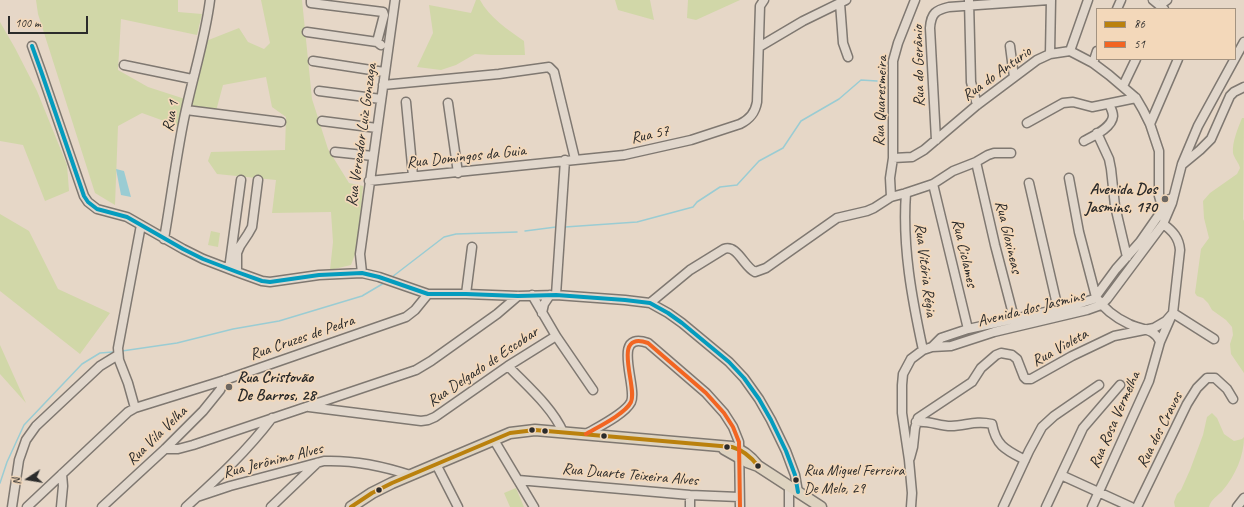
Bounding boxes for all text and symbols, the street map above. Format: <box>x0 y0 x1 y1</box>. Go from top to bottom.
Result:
scale bar <box>10 8 90 34</box>
legend <box>1096 8 1236 60</box>
text: 100 m <box>15 15 41 31</box>
text: 86 <box>1134 16 1145 32</box>
street label: Rua do Gerânio <box>909 25 929 107</box>
text: 51 <box>1134 36 1145 52</box>
street label: Rua do Anturio <box>959 42 1035 106</box>
street label: Rua Quaresmeira <box>870 55 892 147</box>
street label: Rua Vereador Luiz Gonzaga <box>342 62 382 208</box>
street label: Rua 1 <box>159 99 183 133</box>
street label: Rua 57 <box>629 122 671 148</box>
street label: Rua Domingos da Guia <box>406 141 526 173</box>
place label: Avenida Dos Jasmins, 170 <box>1085 180 1157 218</box>
marker: Avenida Dos Jasmins, 170 <box>1160 194 1170 204</box>
street label: Rua Gloxineas <box>990 199 1026 275</box>
street label: Rua Ciclames <box>947 217 981 289</box>
street label: Rua Vitória Régia <box>910 222 940 318</box>
street label: Avenida dos Jasmins <box>976 286 1086 332</box>
street label: Rua Cruzes de Pedra <box>247 311 357 365</box>
street label: Rua Delgado de Escobar <box>424 323 542 411</box>
street label: Rua Violeta <box>1029 325 1091 371</box>
place label: Rua Cristovão De Barros, 28 <box>237 368 316 406</box>
street label: Rua Rosa Vermelha <box>1085 369 1145 471</box>
marker: Rua Cristovão De Barros, 28 <box>224 382 234 392</box>
street label: Rua dos Cravos <box>1133 389 1187 471</box>
street label: Rua Vila Velha <box>123 402 191 470</box>
unlabelled marker <box>527 425 537 435</box>
unlabelled marker <box>540 426 550 436</box>
unlabelled marker <box>599 431 609 441</box>
street label: Rua Jerônimo Alves <box>221 439 325 483</box>
unlabelled marker <box>722 442 732 452</box>
north arrow <box>8 459 48 499</box>
street label: Rua Duarte Teixeira Alves <box>561 459 699 491</box>
unlabelled marker <box>753 461 763 471</box>
place label: Rua Miguel Ferreira De Melo, 29 <box>804 462 904 497</box>
marker: Rua Miguel Ferreira De Melo, 29 <box>791 475 801 485</box>
text: N <box>9 477 24 486</box>
unlabelled marker <box>374 485 384 495</box>

